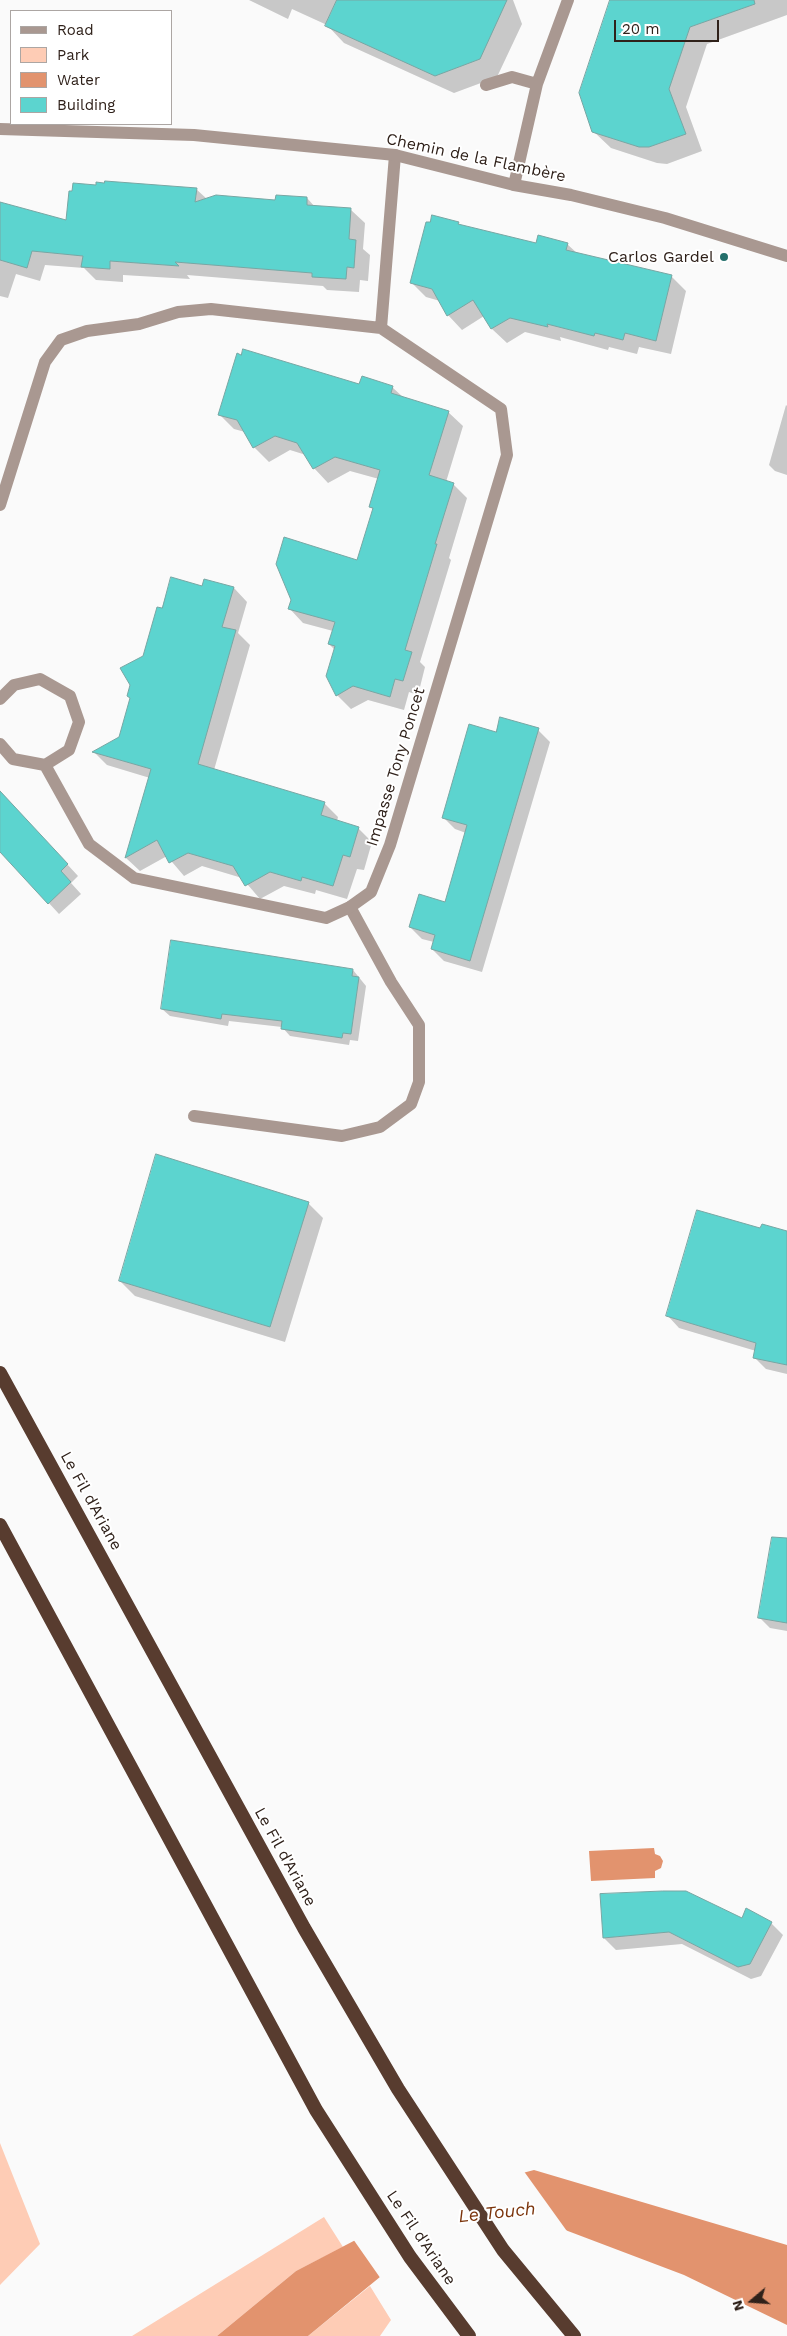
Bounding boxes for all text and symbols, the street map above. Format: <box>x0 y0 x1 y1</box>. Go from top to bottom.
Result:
legend <box>10 10 172 125</box>
scale bar <box>617 10 722 42</box>
text: 20 m <box>622 20 660 38</box>
text: Road <box>57 21 94 39</box>
text: Park <box>57 46 89 64</box>
text: Water <box>57 71 100 89</box>
text: Building <box>57 96 115 114</box>
street label: Chemin de la Flambère <box>385 130 567 186</box>
place label: Carlos Gardel <box>608 247 714 267</box>
marker: Carlos Gardel <box>718 251 730 263</box>
street label: Impasse Tony Poncet <box>363 685 429 849</box>
street label: Le Fil d'Ariane <box>56 1448 126 1554</box>
street label: Le Fil d'Ariane <box>250 1804 320 1910</box>
street label: Le Fil d'Ariane <box>382 2187 460 2289</box>
water label: Le Touch <box>457 2198 537 2228</box>
north arrow <box>727 2276 777 2326</box>
text: N <box>729 2298 747 2313</box>

